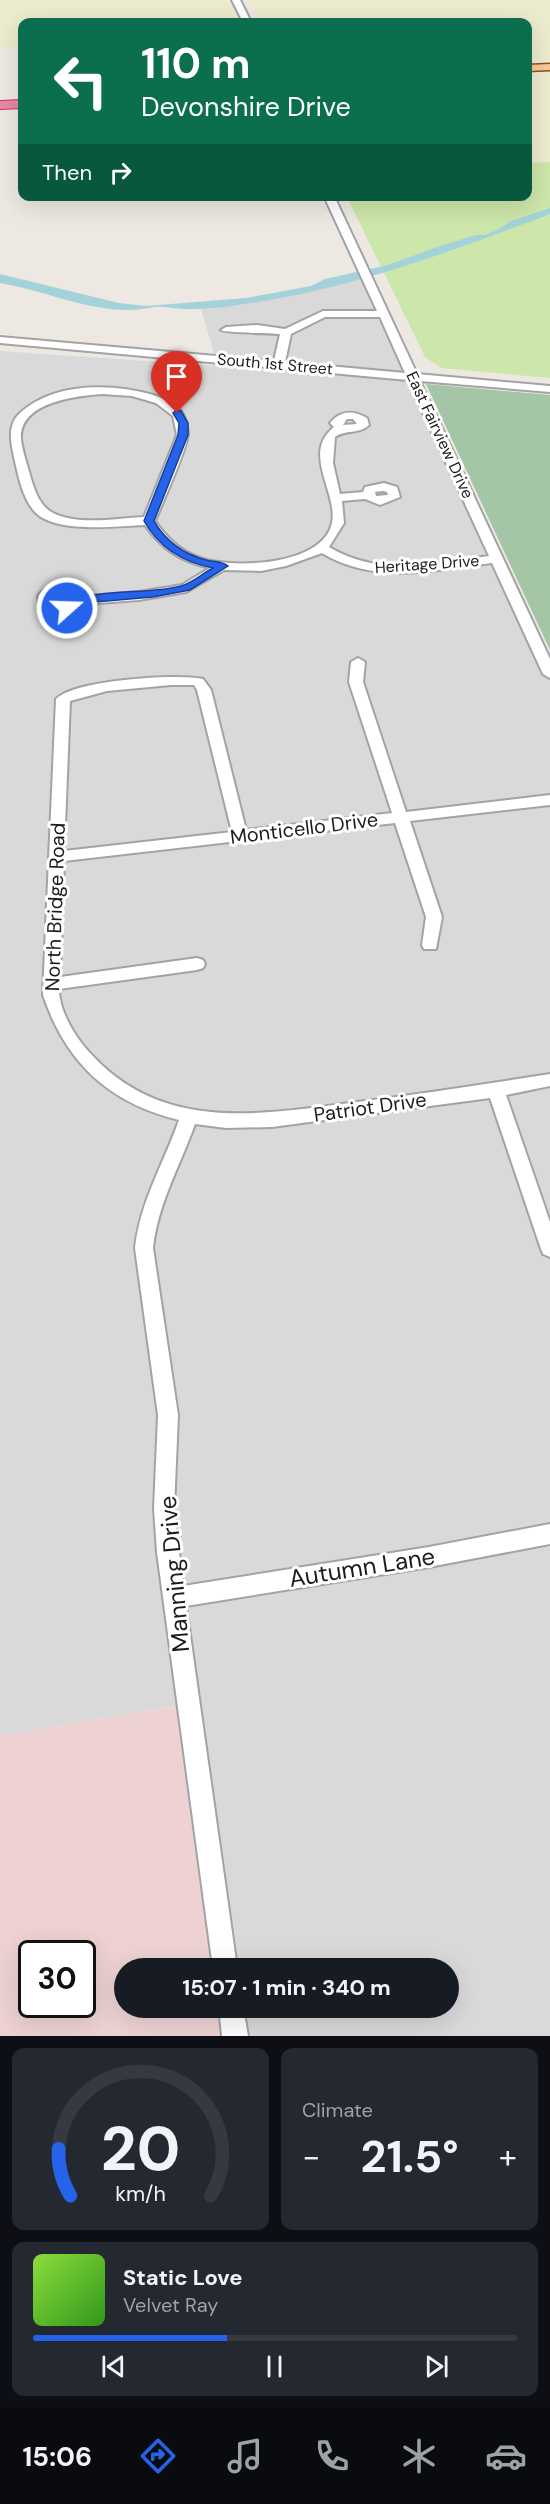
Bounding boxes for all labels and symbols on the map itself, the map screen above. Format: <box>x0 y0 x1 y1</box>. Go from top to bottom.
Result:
street label: South 1st Street <box>216 348 334 380</box>
pin <box>151 351 202 413</box>
street label: East Fairview Drive <box>401 368 479 502</box>
street label: Heritage Drive <box>374 550 480 578</box>
position arrow <box>35 576 99 640</box>
street label: Monticello Drive <box>228 806 380 850</box>
street label: North Bridge Road <box>39 822 71 992</box>
street label: Patriot Drive <box>312 1086 428 1128</box>
street label: Manning Drive <box>152 1494 196 1654</box>
street label: Autumn Lane <box>287 1540 437 1594</box>
speed limit sign: 30 <box>18 1940 96 2018</box>

